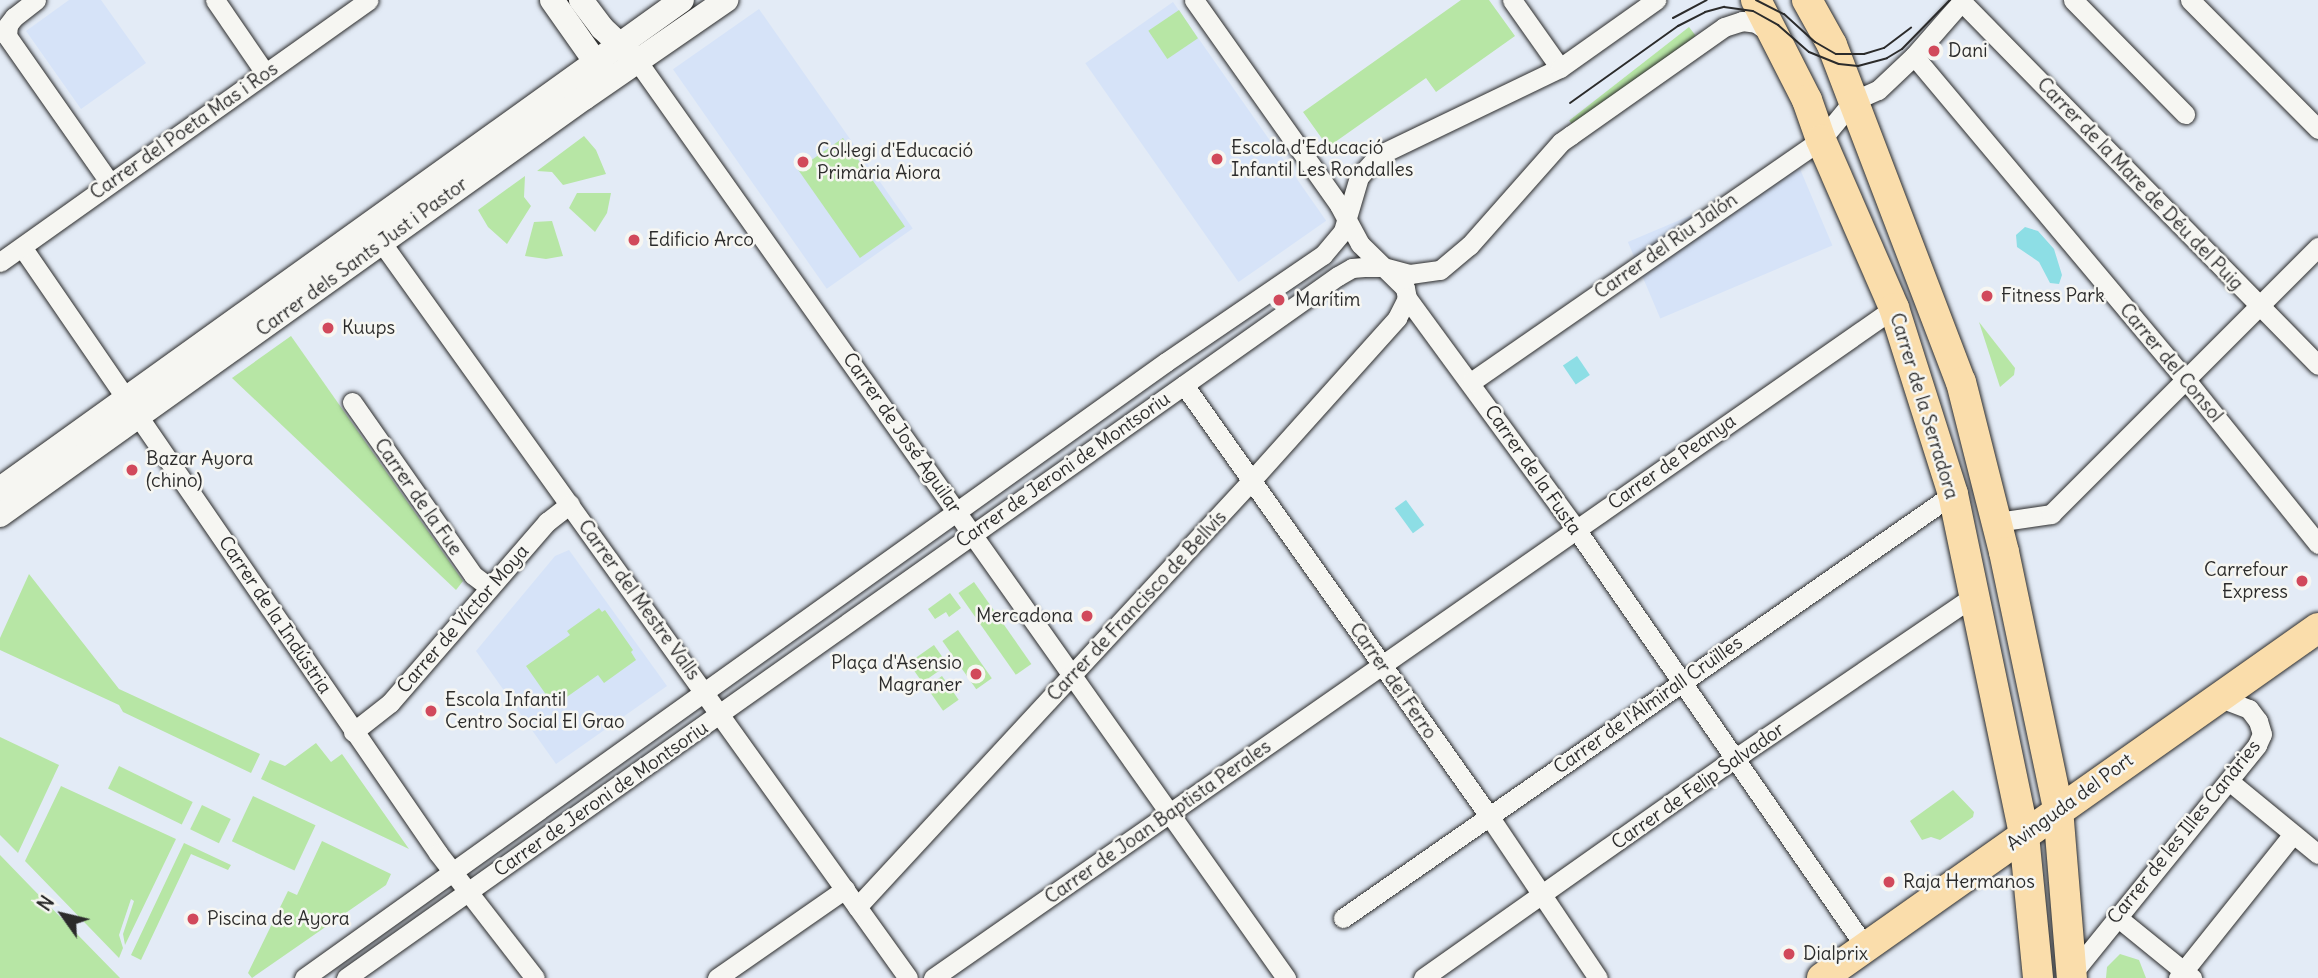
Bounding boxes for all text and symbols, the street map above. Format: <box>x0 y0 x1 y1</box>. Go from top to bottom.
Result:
place label: Dani <box>1948 40 1988 62</box>
marker: Dani <box>1926 43 1942 59</box>
street label: Carrer del Poeta Mas i Ros <box>86 57 282 205</box>
street label: Carrer de la Mare de Déu del Puig <box>2032 73 2248 295</box>
place label: Escola d'Educació Infantil Les Rondalles <box>1231 137 1413 181</box>
place label: Col·legi d'Educació Primària Aiora <box>817 140 973 184</box>
marker: Escola d'Educació Infantil Les Rondalles <box>1209 151 1225 167</box>
marker: Col·legi d'Educació Primària Aiora <box>795 154 811 170</box>
street label: Carrer dels Sants Just i Pastor <box>252 173 472 341</box>
street label: Carrer del Riu Jalón <box>1590 188 1742 304</box>
place label: Edificio Arco <box>648 229 754 251</box>
marker: Edificio Arco <box>626 232 642 248</box>
place label: Fitness Park <box>2001 285 2105 307</box>
marker: Fitness Park <box>1979 288 1995 304</box>
place label: Marítim <box>1295 289 1360 311</box>
marker: Marítim <box>1269 290 1289 310</box>
street label: Carrer del Consol <box>2115 299 2227 427</box>
street label: Carrer de la Serradora <box>1885 310 1963 502</box>
place label: Kuups <box>342 317 395 339</box>
marker: Kuups <box>320 320 336 336</box>
street label: Carrer de José Aguilar <box>838 348 966 518</box>
street label: Carrer de Jeroni de Montsoriu <box>952 387 1174 553</box>
street label: Carrer de la Fusta <box>1480 401 1586 539</box>
street label: Carrer de Peanya <box>1604 409 1740 515</box>
street label: Carrer de la Fue <box>369 434 467 560</box>
place label: Bazar Ayora (chino) <box>146 448 253 492</box>
marker: Bazar Ayora (chino) <box>124 462 140 478</box>
street label: Carrer de Francisco de Bellvís <box>1043 506 1231 706</box>
street label: Carrer del Mestre Valls <box>573 515 705 685</box>
street label: Carrer de la Indústria <box>214 532 336 698</box>
street label: Carrer de Víctor Moya <box>392 540 534 698</box>
place label: Carrefour Express <box>2204 559 2288 603</box>
marker: Carrefour Express <box>2294 573 2310 589</box>
place label: Mercadona <box>976 605 1073 627</box>
marker: Mercadona <box>1079 608 1095 624</box>
street label: Carrer del Ferro <box>1344 618 1442 744</box>
street label: Carrer de l'Almirall Cruïlles <box>1549 631 1747 779</box>
place label: Plaça d'Asensio Magraner <box>831 652 962 696</box>
marker: Plaça d'Asensio Magraner <box>968 666 984 682</box>
place label: Escola Infantil Centro Social El Grao <box>445 689 625 733</box>
marker: Escola Infantil Centro Social El Grao <box>423 703 439 719</box>
street label: Carrer de Jeroni de Montsoriu <box>490 716 712 882</box>
street label: Carrer de Felip Salvador <box>1607 718 1789 854</box>
street label: Carrer de Joan Baptista Perales <box>1041 735 1275 909</box>
street label: Carrer de les Illes Canàries <box>2103 735 2265 929</box>
street label: Avinguda del Port <box>2002 748 2138 856</box>
place label: Raja Hermanos <box>1903 871 2035 893</box>
marker: Raja Hermanos <box>1881 874 1897 890</box>
north arrow <box>28 880 98 950</box>
text: N <box>32 891 59 915</box>
place label: Piscina de Ayora <box>207 908 350 930</box>
marker: Piscina de Ayora <box>185 911 201 927</box>
place label: Dialprix <box>1803 943 1868 965</box>
marker: Dialprix <box>1781 946 1797 962</box>

